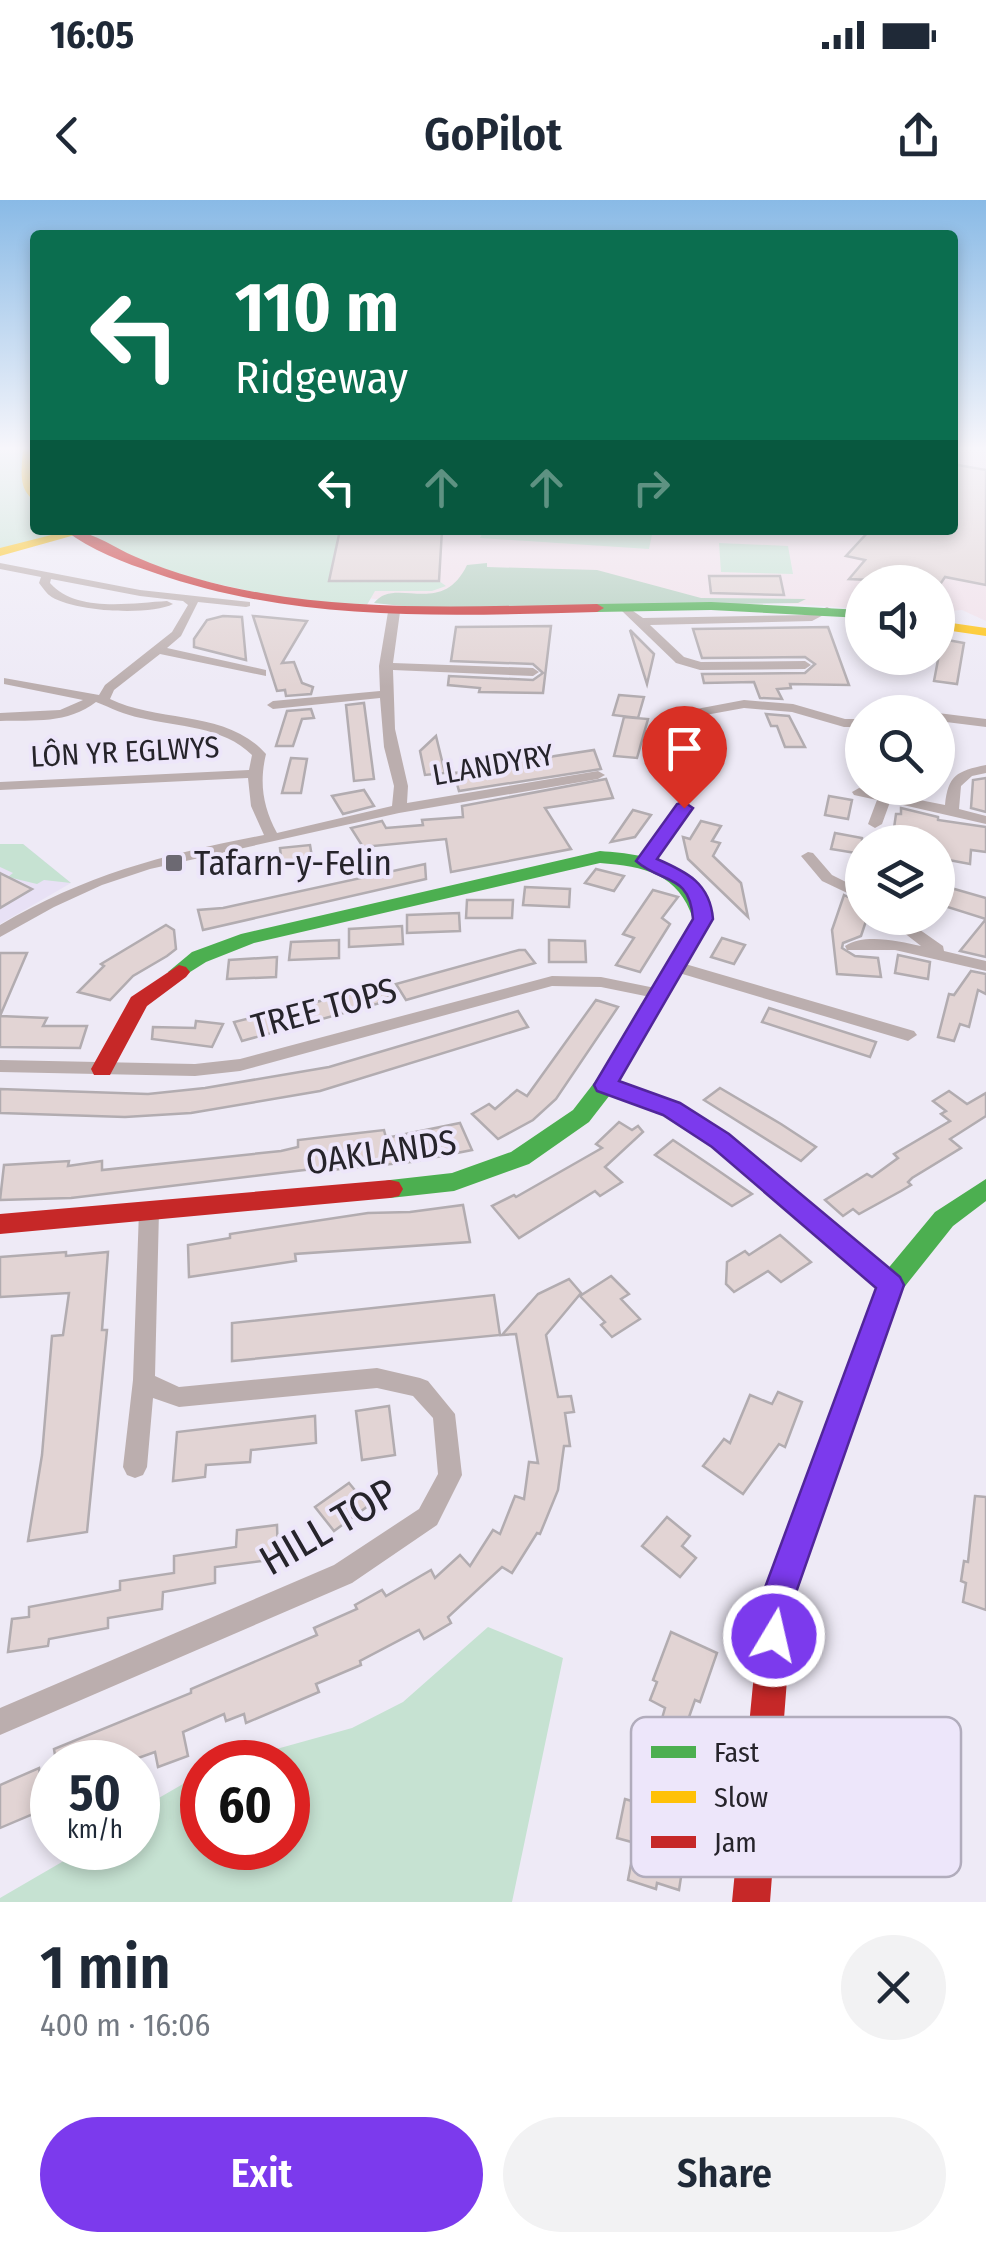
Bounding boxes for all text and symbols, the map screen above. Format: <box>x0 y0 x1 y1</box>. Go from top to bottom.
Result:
text: 16:05 <box>50 12 134 58</box>
icon: back <box>40 108 95 163</box>
text: GoPilot <box>424 108 562 162</box>
icon: share <box>891 108 946 163</box>
text: 110 m <box>235 266 399 350</box>
icon: left <box>70 270 200 400</box>
text: Ridgeway <box>235 351 408 405</box>
icon: left <box>309 460 364 515</box>
icon: ahead <box>414 460 469 515</box>
icon: ahead <box>519 460 574 515</box>
icon: right <box>624 460 679 515</box>
map controls <box>845 565 955 935</box>
button: sound <box>845 565 955 675</box>
button: search <box>845 695 955 805</box>
pin <box>642 706 727 809</box>
icon: arrive <box>657 721 712 776</box>
street label: LÔN YR EGLWYS <box>30 729 220 775</box>
street label: LLANDYRY <box>430 737 557 793</box>
button: layers <box>845 825 955 935</box>
place label: Tafarn-y-Felin <box>194 842 392 884</box>
marker: Tafarn-y-Felin <box>163 852 185 874</box>
street label: TREE TOPS <box>247 969 401 1047</box>
street label: OAKLANDS <box>303 1121 459 1183</box>
street label: HILL TOP <box>251 1468 406 1586</box>
position arrow <box>722 1584 826 1688</box>
legend <box>631 1717 961 1877</box>
text: Fast <box>714 1736 760 1769</box>
speed limit sign: 60 <box>180 1740 310 1870</box>
text: 50 <box>69 1763 121 1823</box>
text: Slow <box>714 1781 768 1814</box>
text: km/h <box>67 1815 123 1845</box>
text: Jam <box>714 1826 757 1859</box>
text: 1 min <box>40 1932 171 2004</box>
button: close <box>841 1935 946 2040</box>
text: 400 m · 16:06 <box>40 2006 210 2044</box>
button: Exit <box>40 2117 483 2232</box>
button: Share <box>503 2117 946 2232</box>

